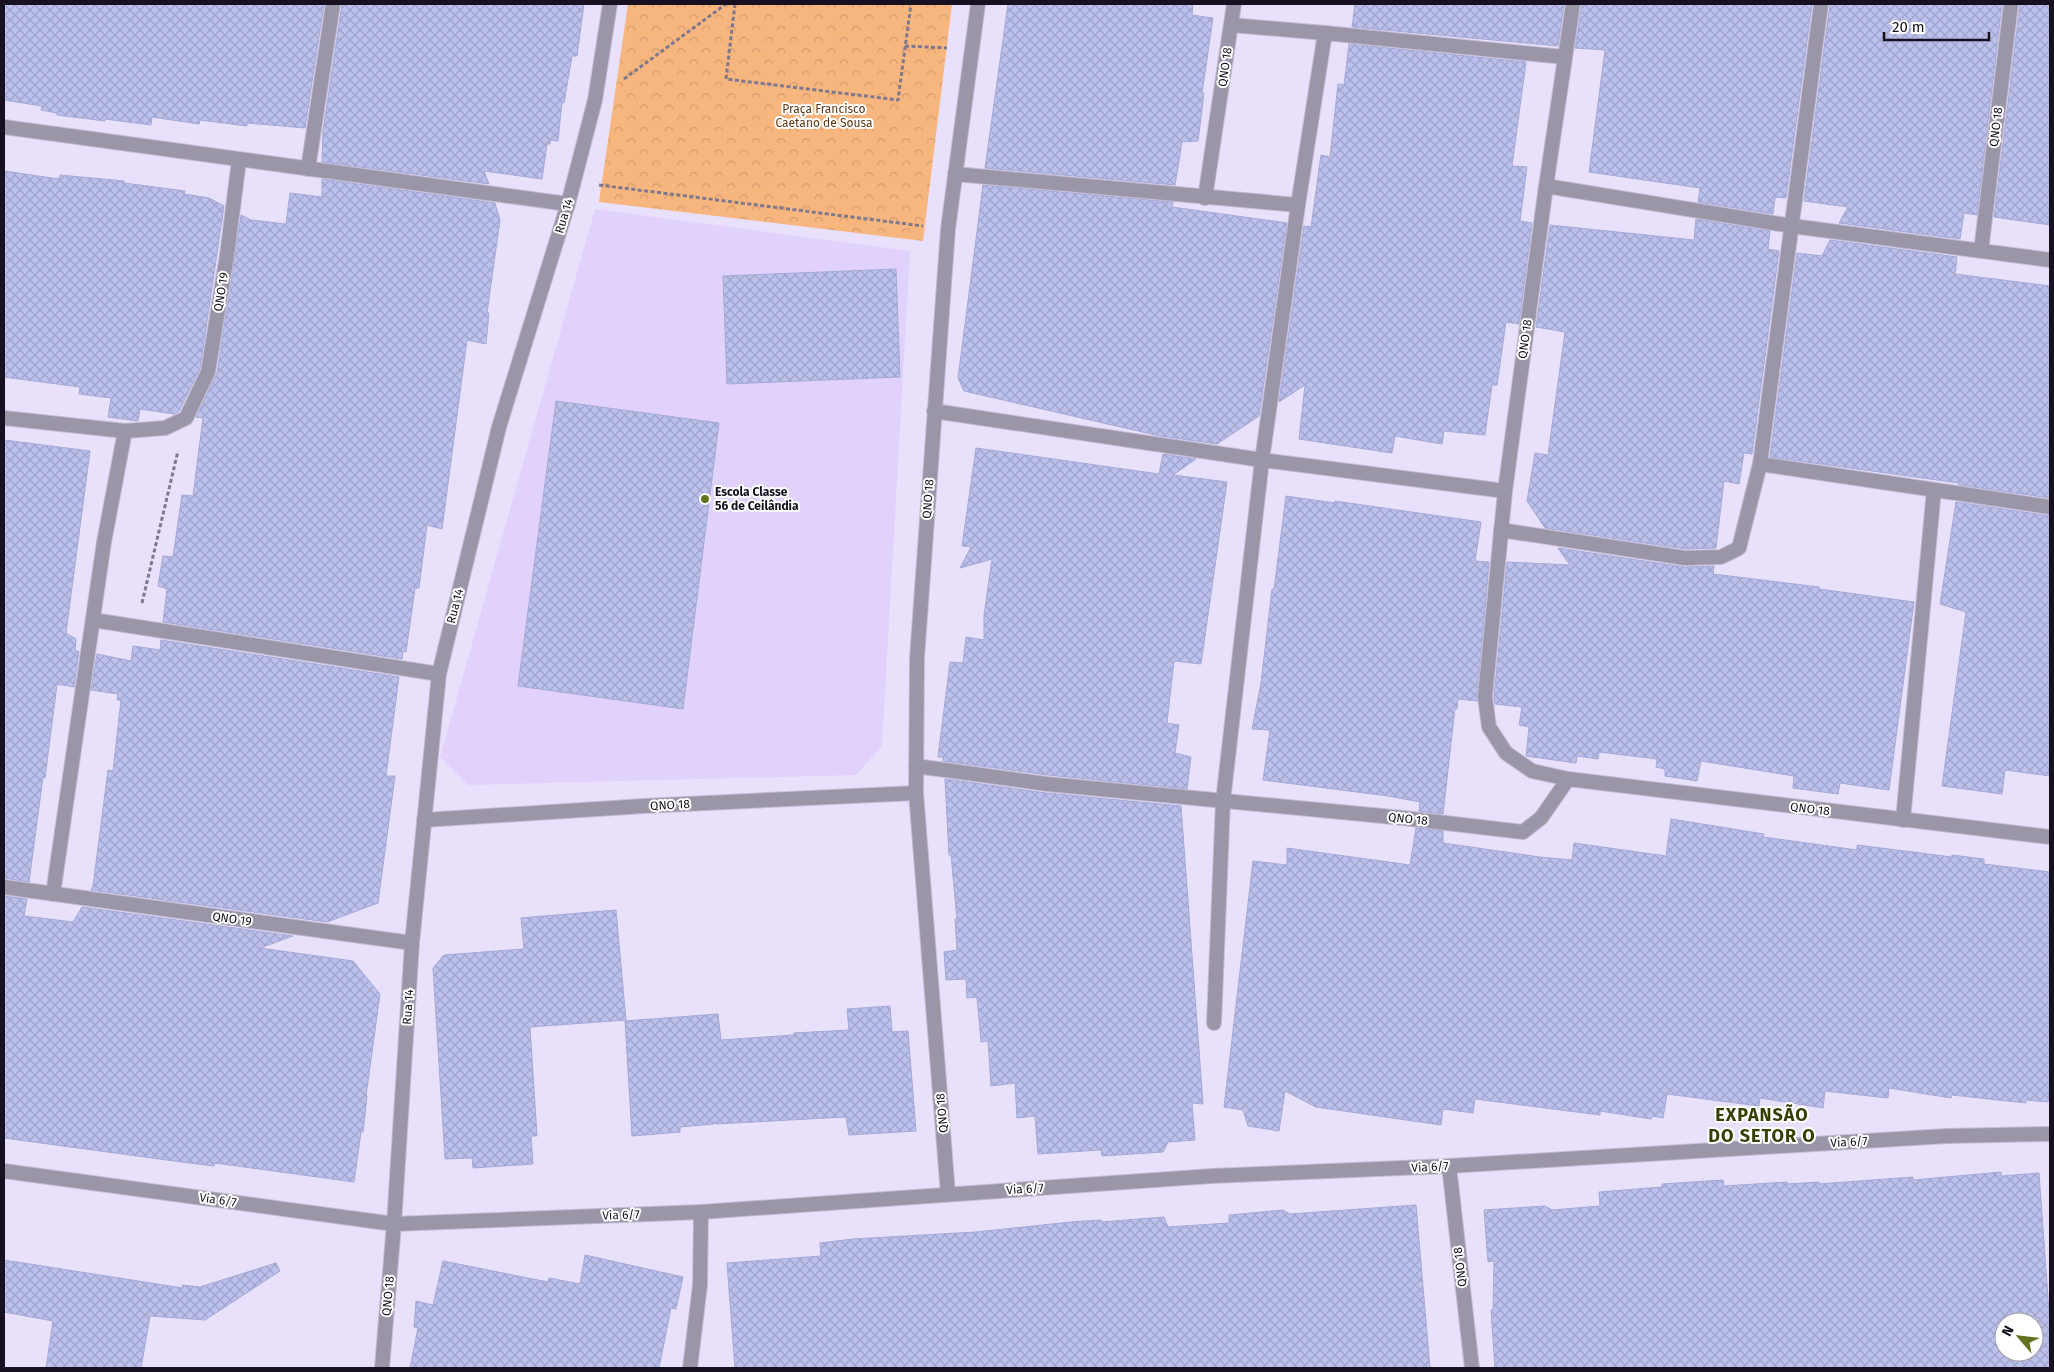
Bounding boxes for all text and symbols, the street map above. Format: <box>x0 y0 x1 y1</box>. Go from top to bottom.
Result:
scale bar <box>1884 10 1989 42</box>
text: 20 m <box>1892 18 1925 36</box>
street label: QNO 18 <box>1215 46 1235 88</box>
park label: Praça Francisco Caetano de Sousa <box>775 102 873 130</box>
street label: QNO 18 <box>1987 106 2005 148</box>
street label: Rua 14 <box>552 196 576 235</box>
street label: QNO 19 <box>211 271 231 313</box>
street label: QNO 18 <box>1515 318 1535 360</box>
street label: QNO 18 <box>920 478 936 519</box>
place label: Escola Classe 56 de Ceilândia <box>715 485 799 513</box>
marker: Escola Classe 56 de Ceilândia <box>699 493 711 505</box>
street label: Rua 14 <box>444 586 466 625</box>
street label: QNO 18 <box>650 797 691 813</box>
street label: QNO 18 <box>1789 800 1831 818</box>
street label: QNO 18 <box>1387 810 1429 828</box>
street label: QNO 19 <box>211 909 253 929</box>
street label: Rua 14 <box>400 988 416 1025</box>
street label: QNO 18 <box>933 1092 951 1133</box>
district label: EXPANSÃO DO SETOR O <box>1708 1104 1816 1147</box>
street label: Via 6/7 <box>1830 1134 1868 1150</box>
street label: Via 6/7 <box>1411 1159 1449 1175</box>
street label: Via 6/7 <box>1006 1181 1044 1197</box>
street label: Via 6/7 <box>198 1190 238 1210</box>
street label: Via 6/7 <box>602 1207 640 1223</box>
street label: QNO 18 <box>1451 1246 1469 1288</box>
street label: QNO 18 <box>379 1275 397 1316</box>
north arrow <box>1994 1312 2044 1362</box>
text: N <box>1998 1323 2018 1339</box>

